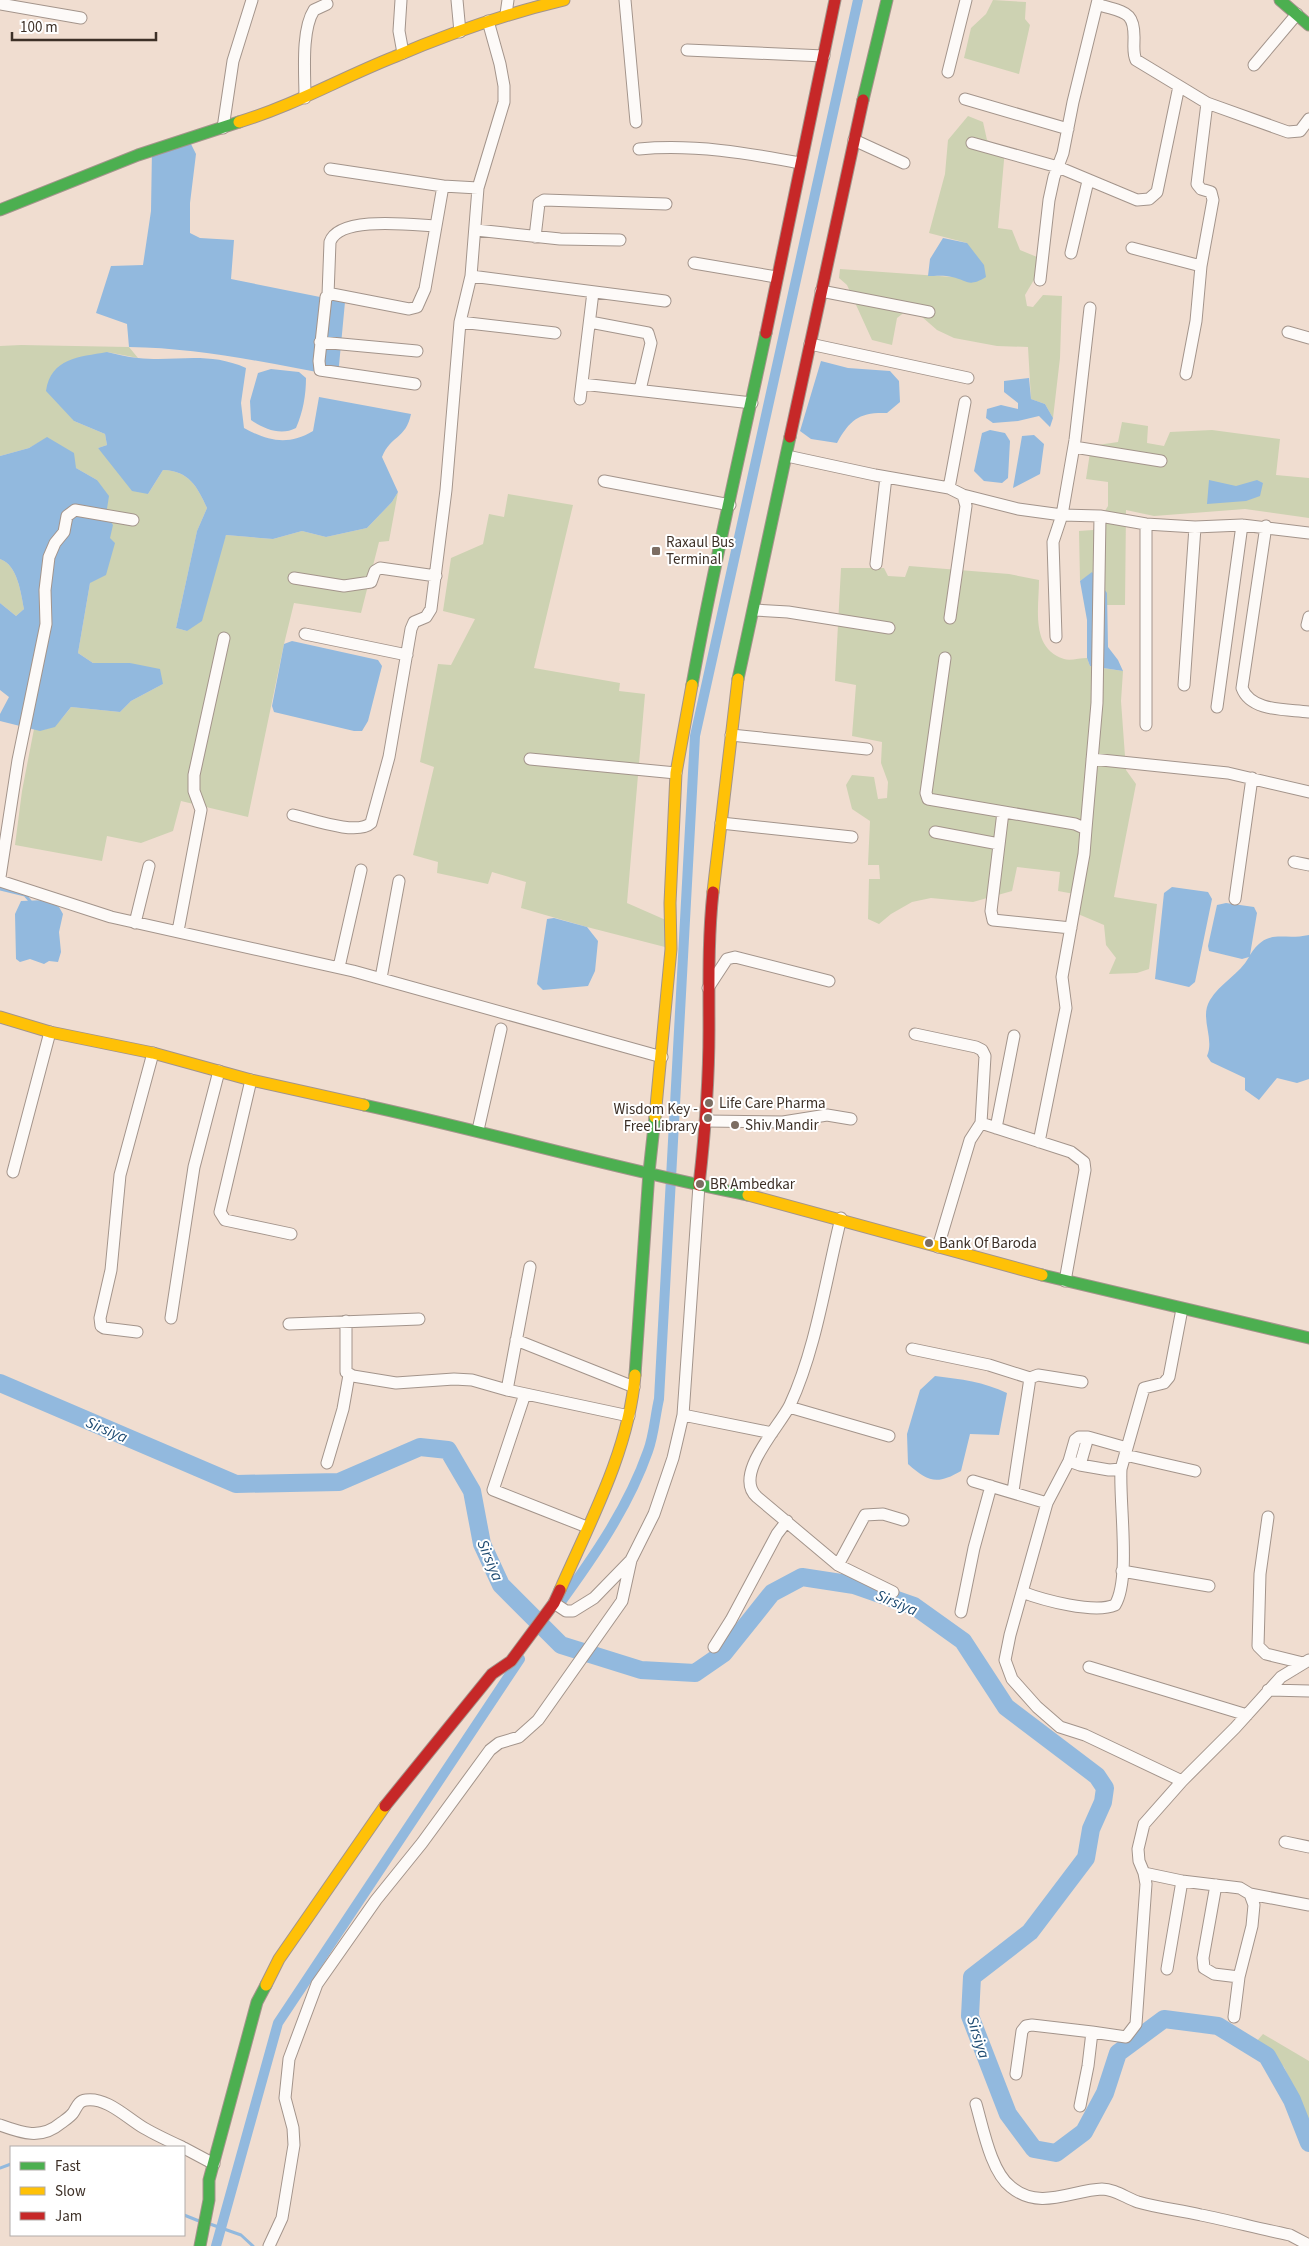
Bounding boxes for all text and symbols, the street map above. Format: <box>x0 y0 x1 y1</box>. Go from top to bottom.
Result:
scale bar <box>12 10 156 42</box>
text: 100 m <box>20 17 58 38</box>
place label: Raxaul Bus Terminal <box>666 532 734 570</box>
marker: Raxaul Bus Terminal <box>650 545 662 557</box>
place label: Life Care Pharma <box>719 1093 826 1114</box>
marker: Life Care Pharma <box>703 1097 715 1109</box>
place label: Wisdom Key - Free Library <box>614 1099 698 1137</box>
marker: Wisdom Key - Free Library <box>702 1112 714 1124</box>
place label: Shiv Mandir <box>745 1115 820 1136</box>
marker: Shiv Mandir <box>729 1119 741 1131</box>
place label: BR Ambedkar <box>710 1174 796 1195</box>
marker: BR Ambedkar <box>694 1178 706 1190</box>
place label: Bank Of Baroda <box>939 1233 1037 1254</box>
marker: Bank Of Baroda <box>923 1237 935 1249</box>
water label: Sirsiya <box>82 1411 131 1449</box>
water label: Sirsiya <box>472 1536 509 1585</box>
water label: Sirsiya <box>872 1584 921 1622</box>
water label: Sirsiya <box>961 2013 995 2062</box>
legend <box>10 2146 185 2236</box>
text: Fast <box>55 2156 81 2177</box>
text: Slow <box>55 2181 86 2202</box>
text: Jam <box>55 2206 82 2227</box>

